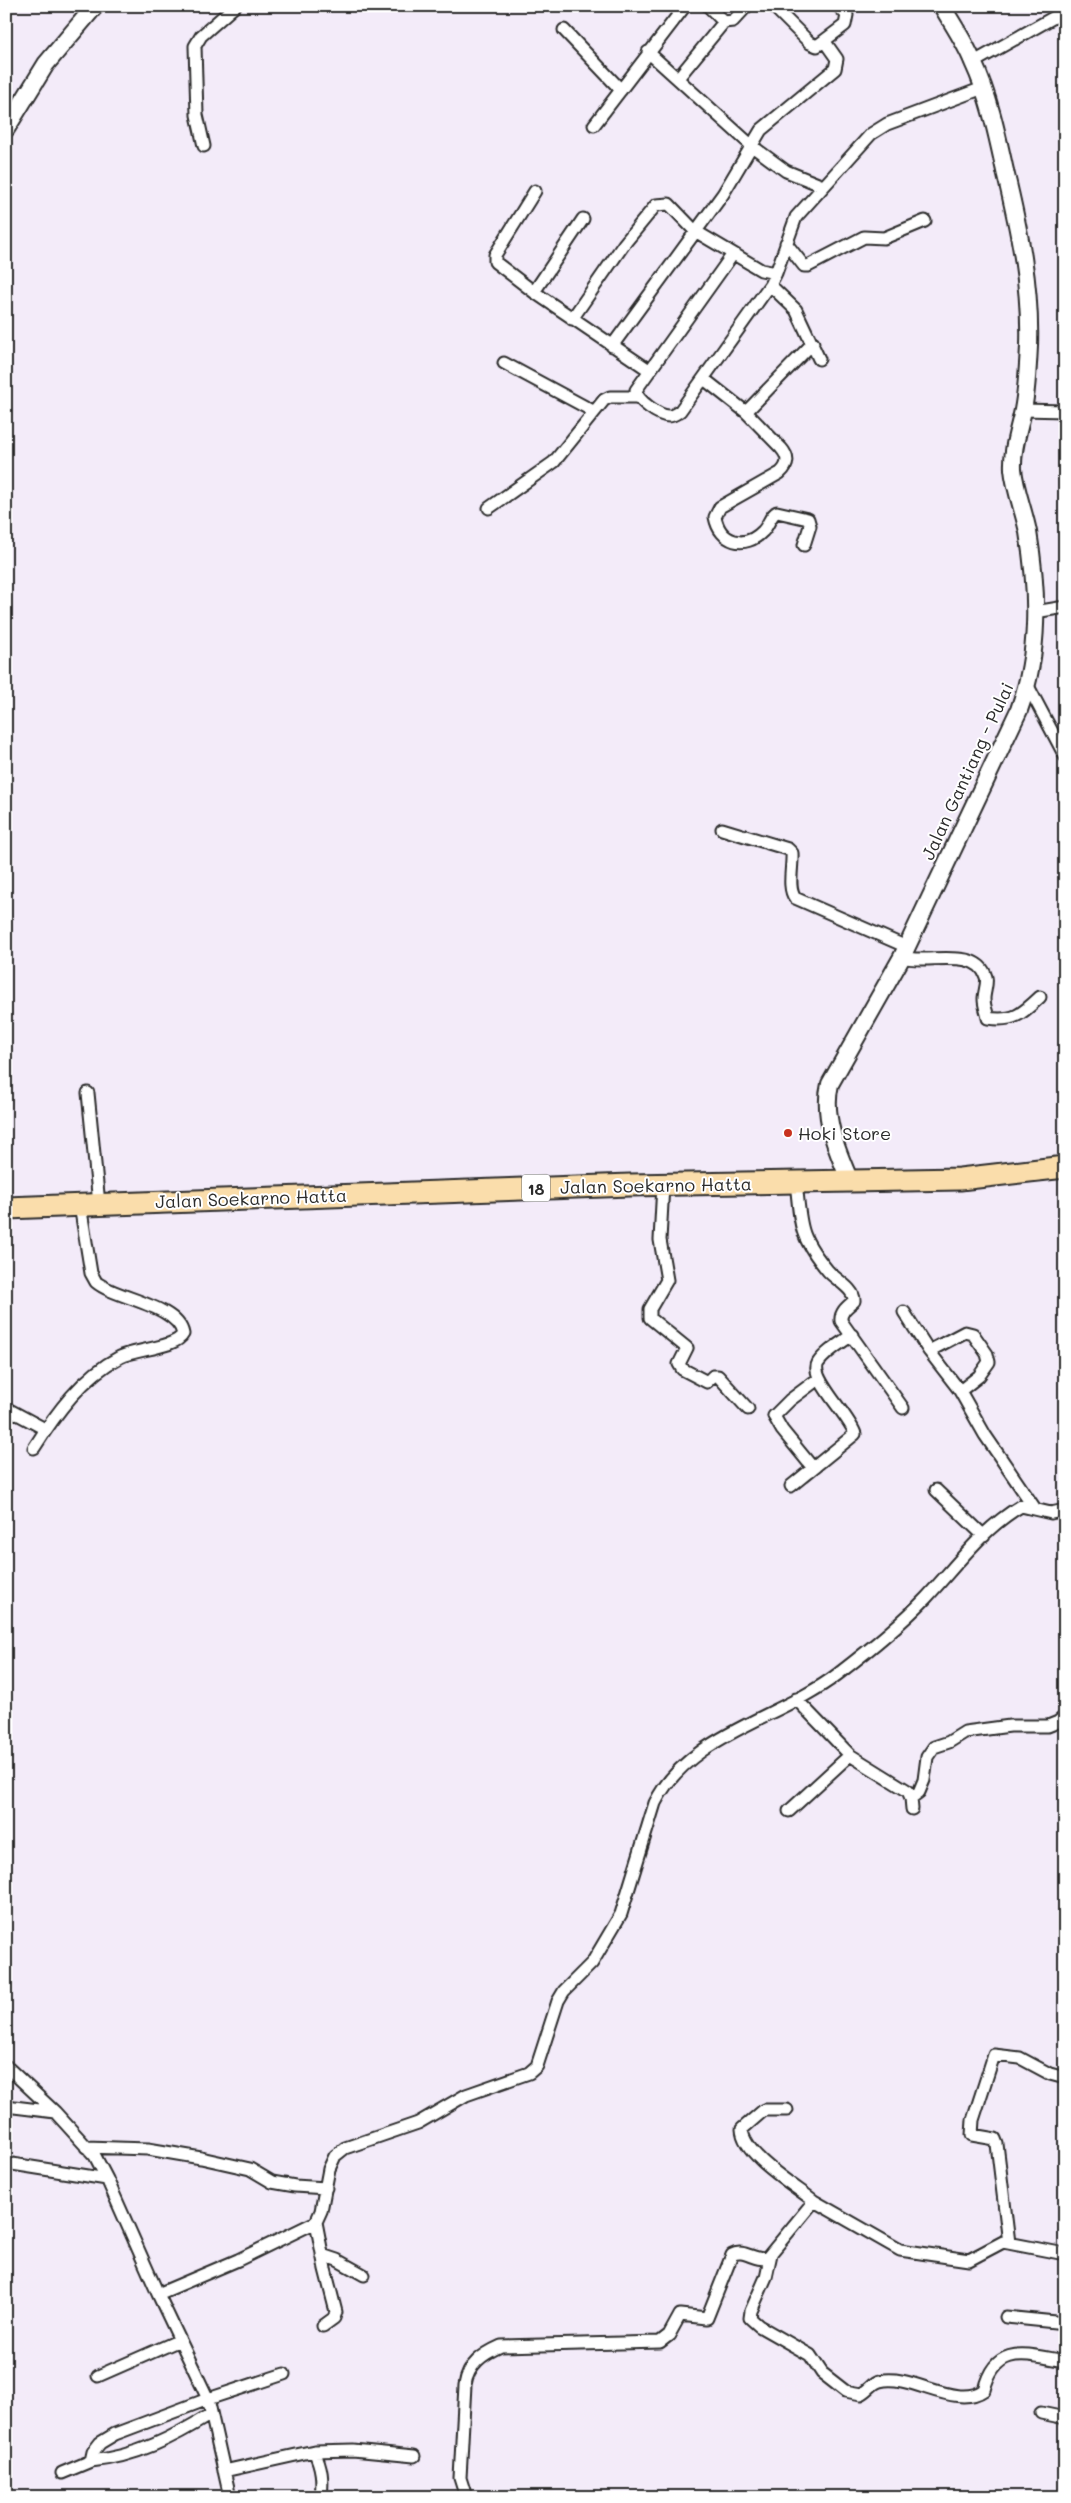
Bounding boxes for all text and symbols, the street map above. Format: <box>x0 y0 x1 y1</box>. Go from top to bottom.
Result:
street label: Jalan Gantiang - Pulai <box>915 678 1019 864</box>
place label: Hoki Store <box>798 1121 891 1145</box>
marker: Hoki Store <box>782 1127 794 1139</box>
street label: Jalan Soekarno Hatta <box>560 1171 752 1199</box>
road number: 18 <box>522 1174 550 1202</box>
street label: Jalan Soekarno Hatta <box>155 1183 347 1213</box>

